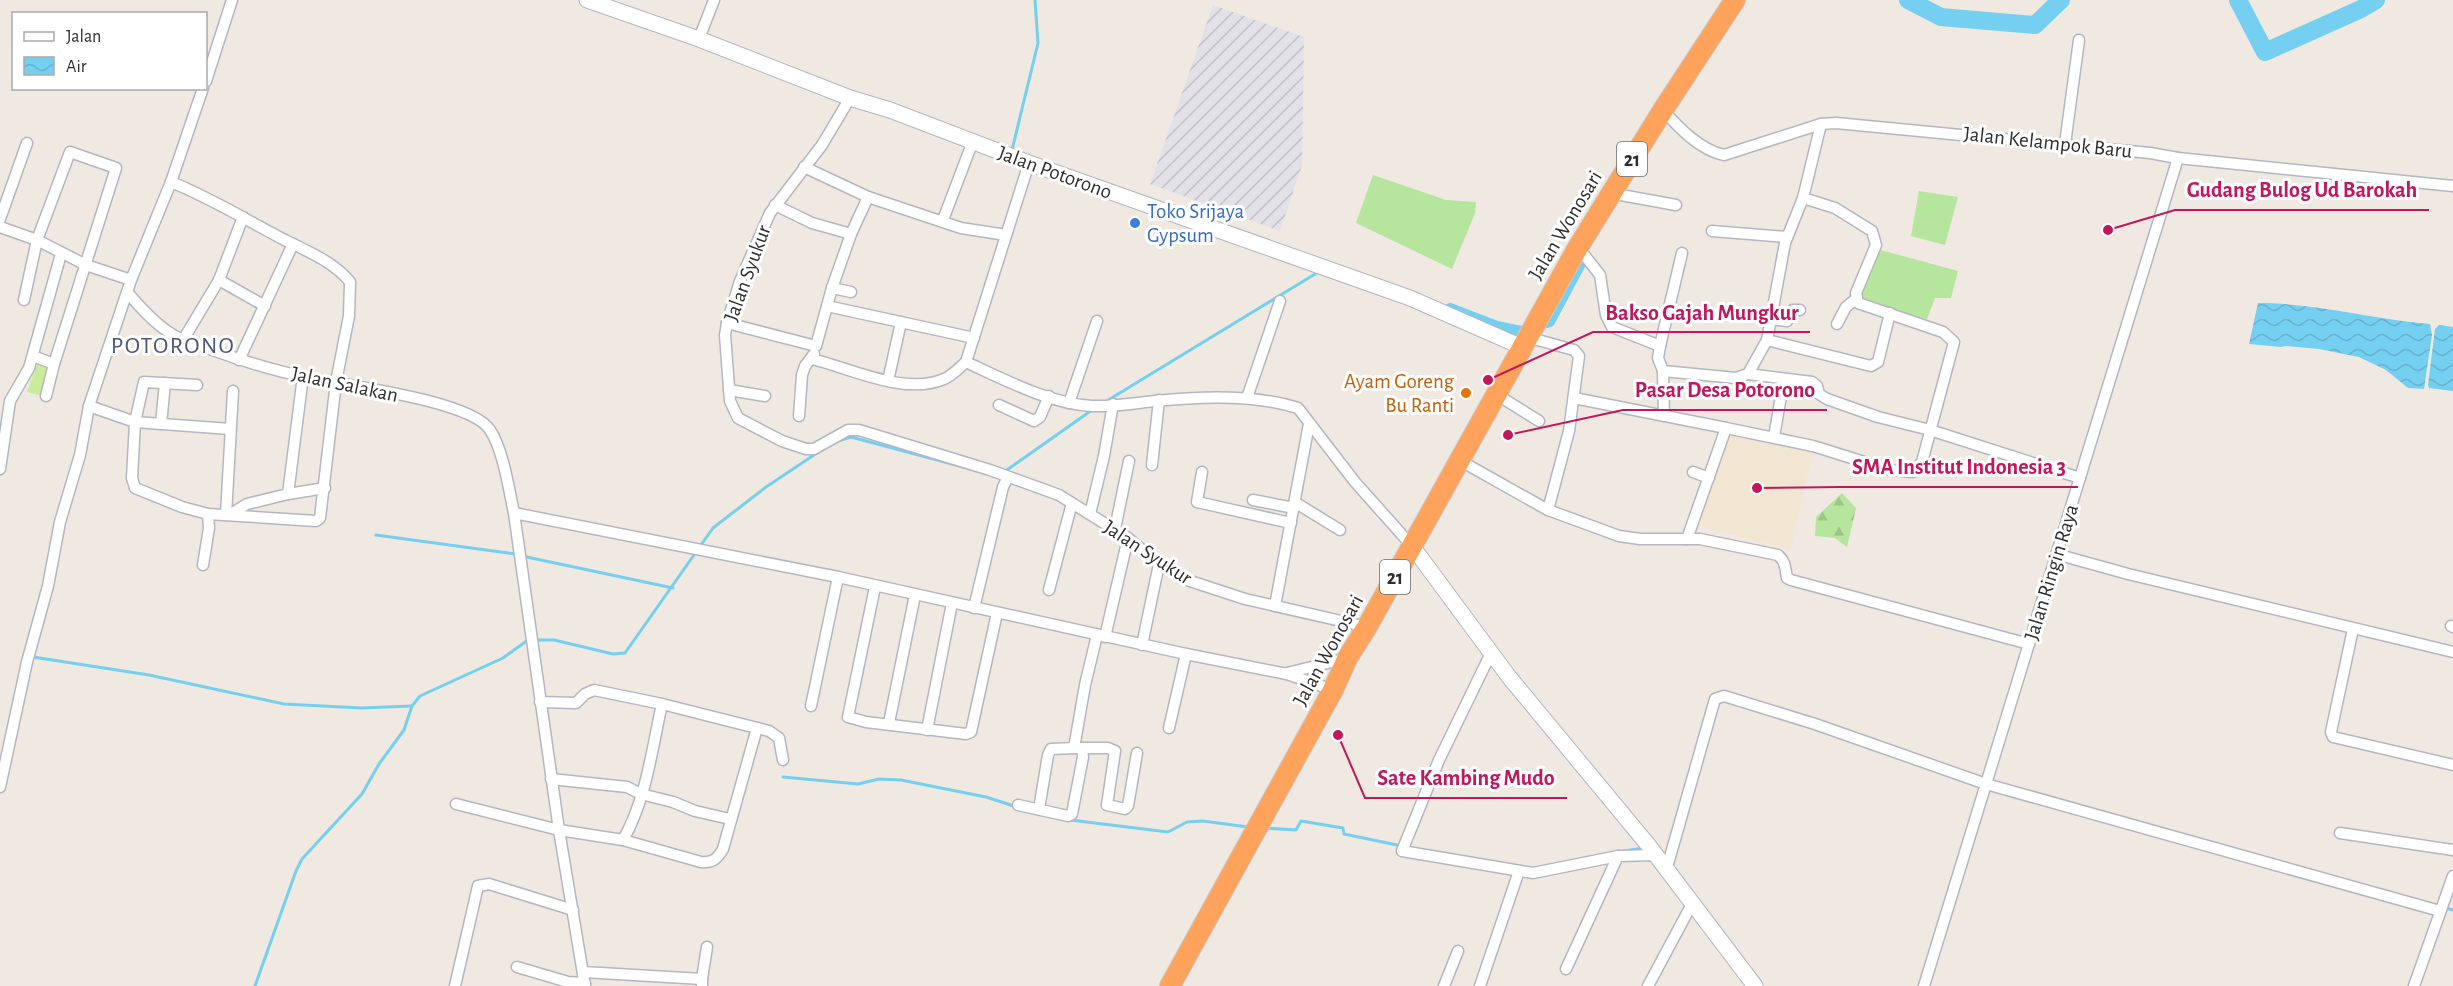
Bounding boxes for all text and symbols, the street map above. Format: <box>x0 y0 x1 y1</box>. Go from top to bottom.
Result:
legend <box>12 12 207 90</box>
text: Jalan <box>66 28 101 46</box>
text: Air <box>66 58 87 76</box>
street label: Jalan Kelampok Baru <box>1963 123 2133 162</box>
street label: Jalan Potorono <box>995 142 1115 203</box>
road number: 21 <box>1617 142 1647 176</box>
street label: Jalan Wonosari <box>1525 167 1606 283</box>
callout: Gudang Bulog Ud Barokah <box>2175 170 2429 210</box>
text: Gudang Bulog Ud Barokah <box>2187 179 2417 201</box>
place label: Toko Srijaya Gypsum <box>1147 201 1244 246</box>
marker: Toko Srijaya Gypsum <box>1128 216 1142 230</box>
street label: Jalan Syukur <box>720 222 775 324</box>
callout: Bakso Gajah Mungkur <box>1593 292 1810 332</box>
text: Bakso Gajah Mungkur <box>1605 302 1799 325</box>
district label: POTORONO <box>111 334 235 358</box>
street label: Jalan Salakan <box>290 363 400 406</box>
callout: Pasar Desa Potorono <box>1623 370 1827 410</box>
place label: Ayam Goreng Bu Ranti <box>1344 371 1455 416</box>
text: Pasar Desa Potorono <box>1635 379 1815 401</box>
marker: Ayam Goreng Bu Ranti <box>1459 386 1473 400</box>
callout: SMA Institut Indonesia 3 <box>1840 447 2078 487</box>
text: SMA Institut Indonesia 3 <box>1852 456 2066 478</box>
street label: Jalan Ringin Raya <box>2021 501 2082 643</box>
street label: Jalan Syukur <box>1100 516 1196 589</box>
road number: 21 <box>1380 560 1410 594</box>
street label: Jalan Wonosari <box>1289 591 1367 709</box>
callout: Sate Kambing Mudo <box>1365 758 1567 798</box>
text: Sate Kambing Mudo <box>1377 767 1555 789</box>

